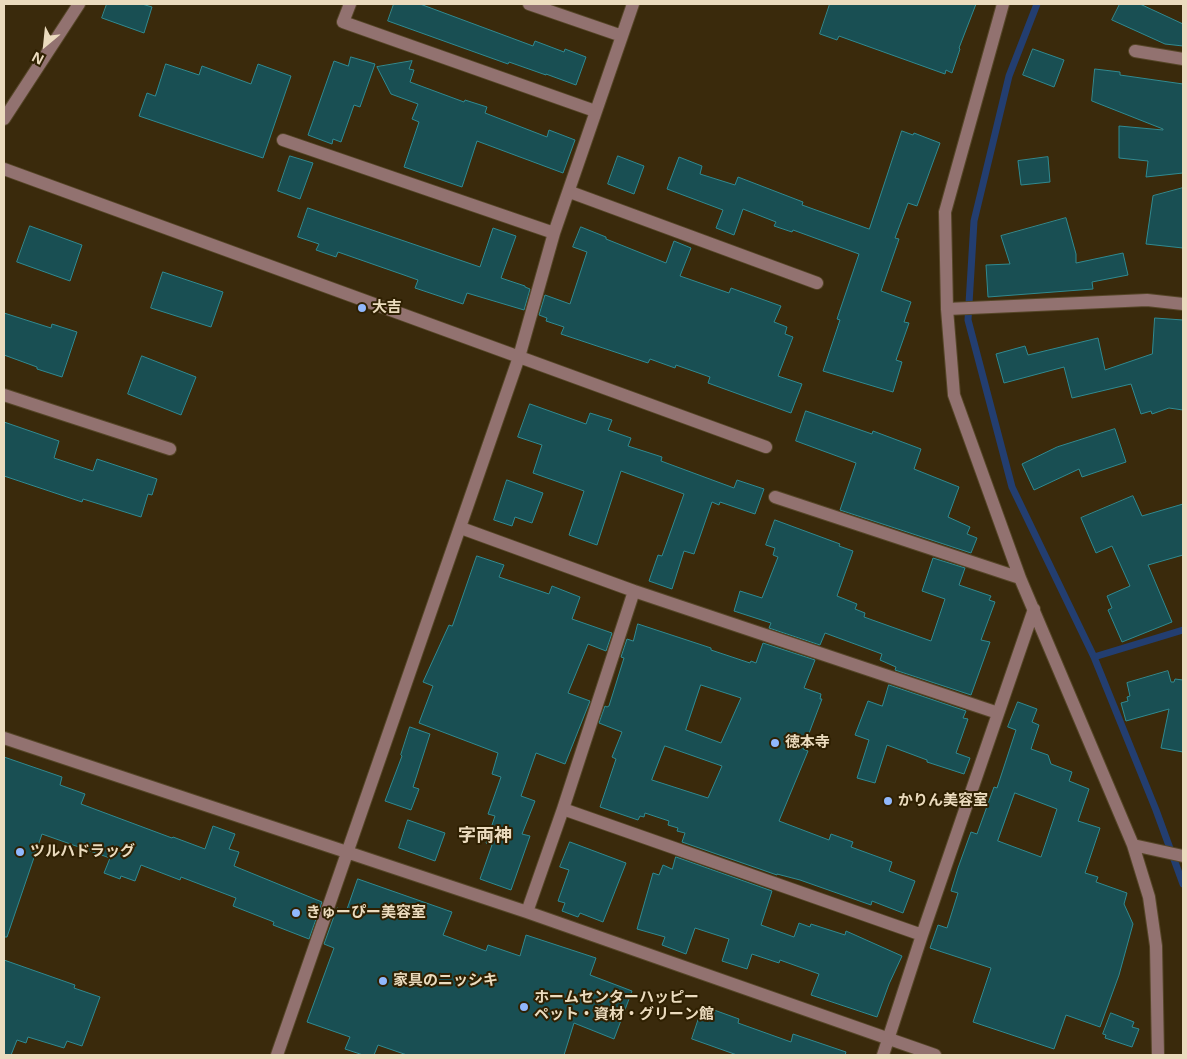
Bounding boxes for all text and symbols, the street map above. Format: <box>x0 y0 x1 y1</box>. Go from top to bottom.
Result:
north arrow <box>20 20 70 70</box>
text: N <box>28 48 47 70</box>
place label: 大吉 <box>372 299 402 317</box>
marker: 大吉 <box>356 302 368 314</box>
place label: 徳本寺 <box>785 734 830 752</box>
marker: 徳本寺 <box>769 737 781 749</box>
place label: かりん美容室 <box>898 792 988 810</box>
marker: かりん美容室 <box>882 795 894 807</box>
district label: 字両神 <box>458 825 512 847</box>
place label: ツルハドラッグ <box>30 843 135 861</box>
marker: ツルハドラッグ <box>14 846 26 858</box>
place label: きゅーぴー美容室 <box>306 904 426 922</box>
marker: きゅーぴー美容室 <box>290 907 302 919</box>
place label: 家具のニッシキ <box>393 972 498 990</box>
marker: 家具のニッシキ <box>377 975 389 987</box>
place label: ホームセンターハッピー ペット・資材・グリーン館 <box>534 989 714 1024</box>
marker: ホームセンターハッピー ペット・資材・グリーン館 <box>518 1001 530 1013</box>

